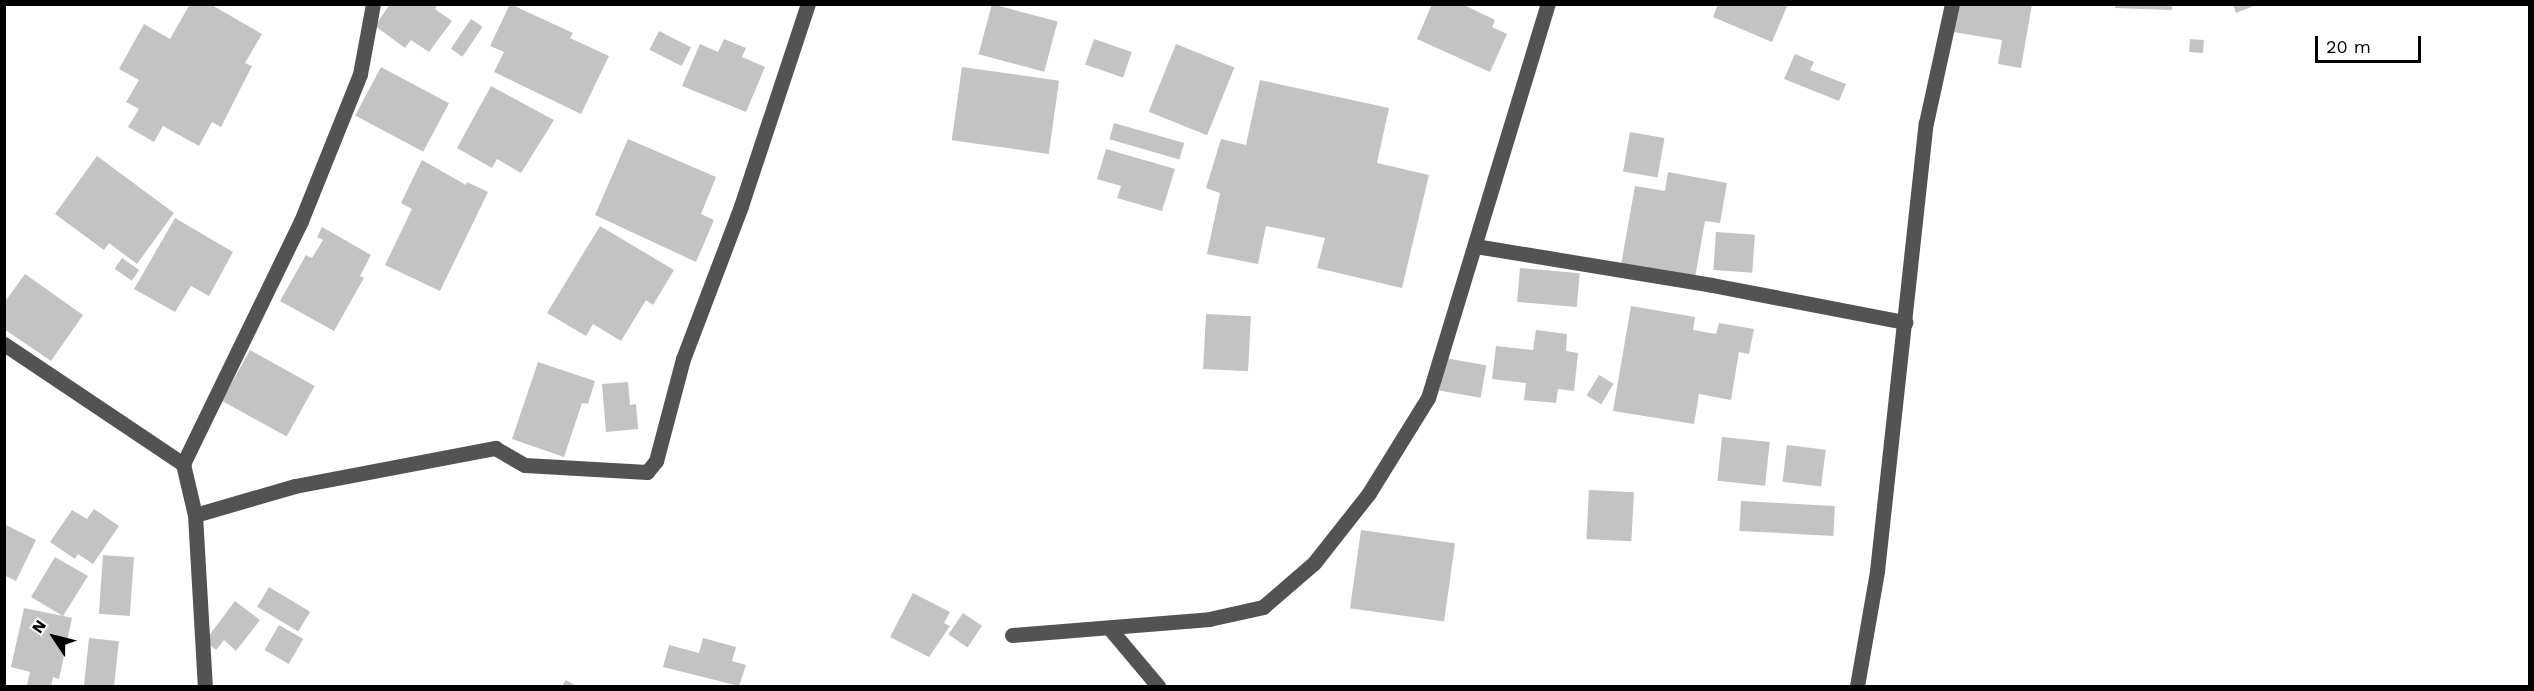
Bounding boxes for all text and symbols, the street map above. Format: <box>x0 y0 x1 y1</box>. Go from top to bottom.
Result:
scale bar <box>2318 24 2424 62</box>
text: 20 m <box>2326 36 2371 57</box>
north arrow <box>24 607 84 667</box>
text: N <box>28 616 50 637</box>

